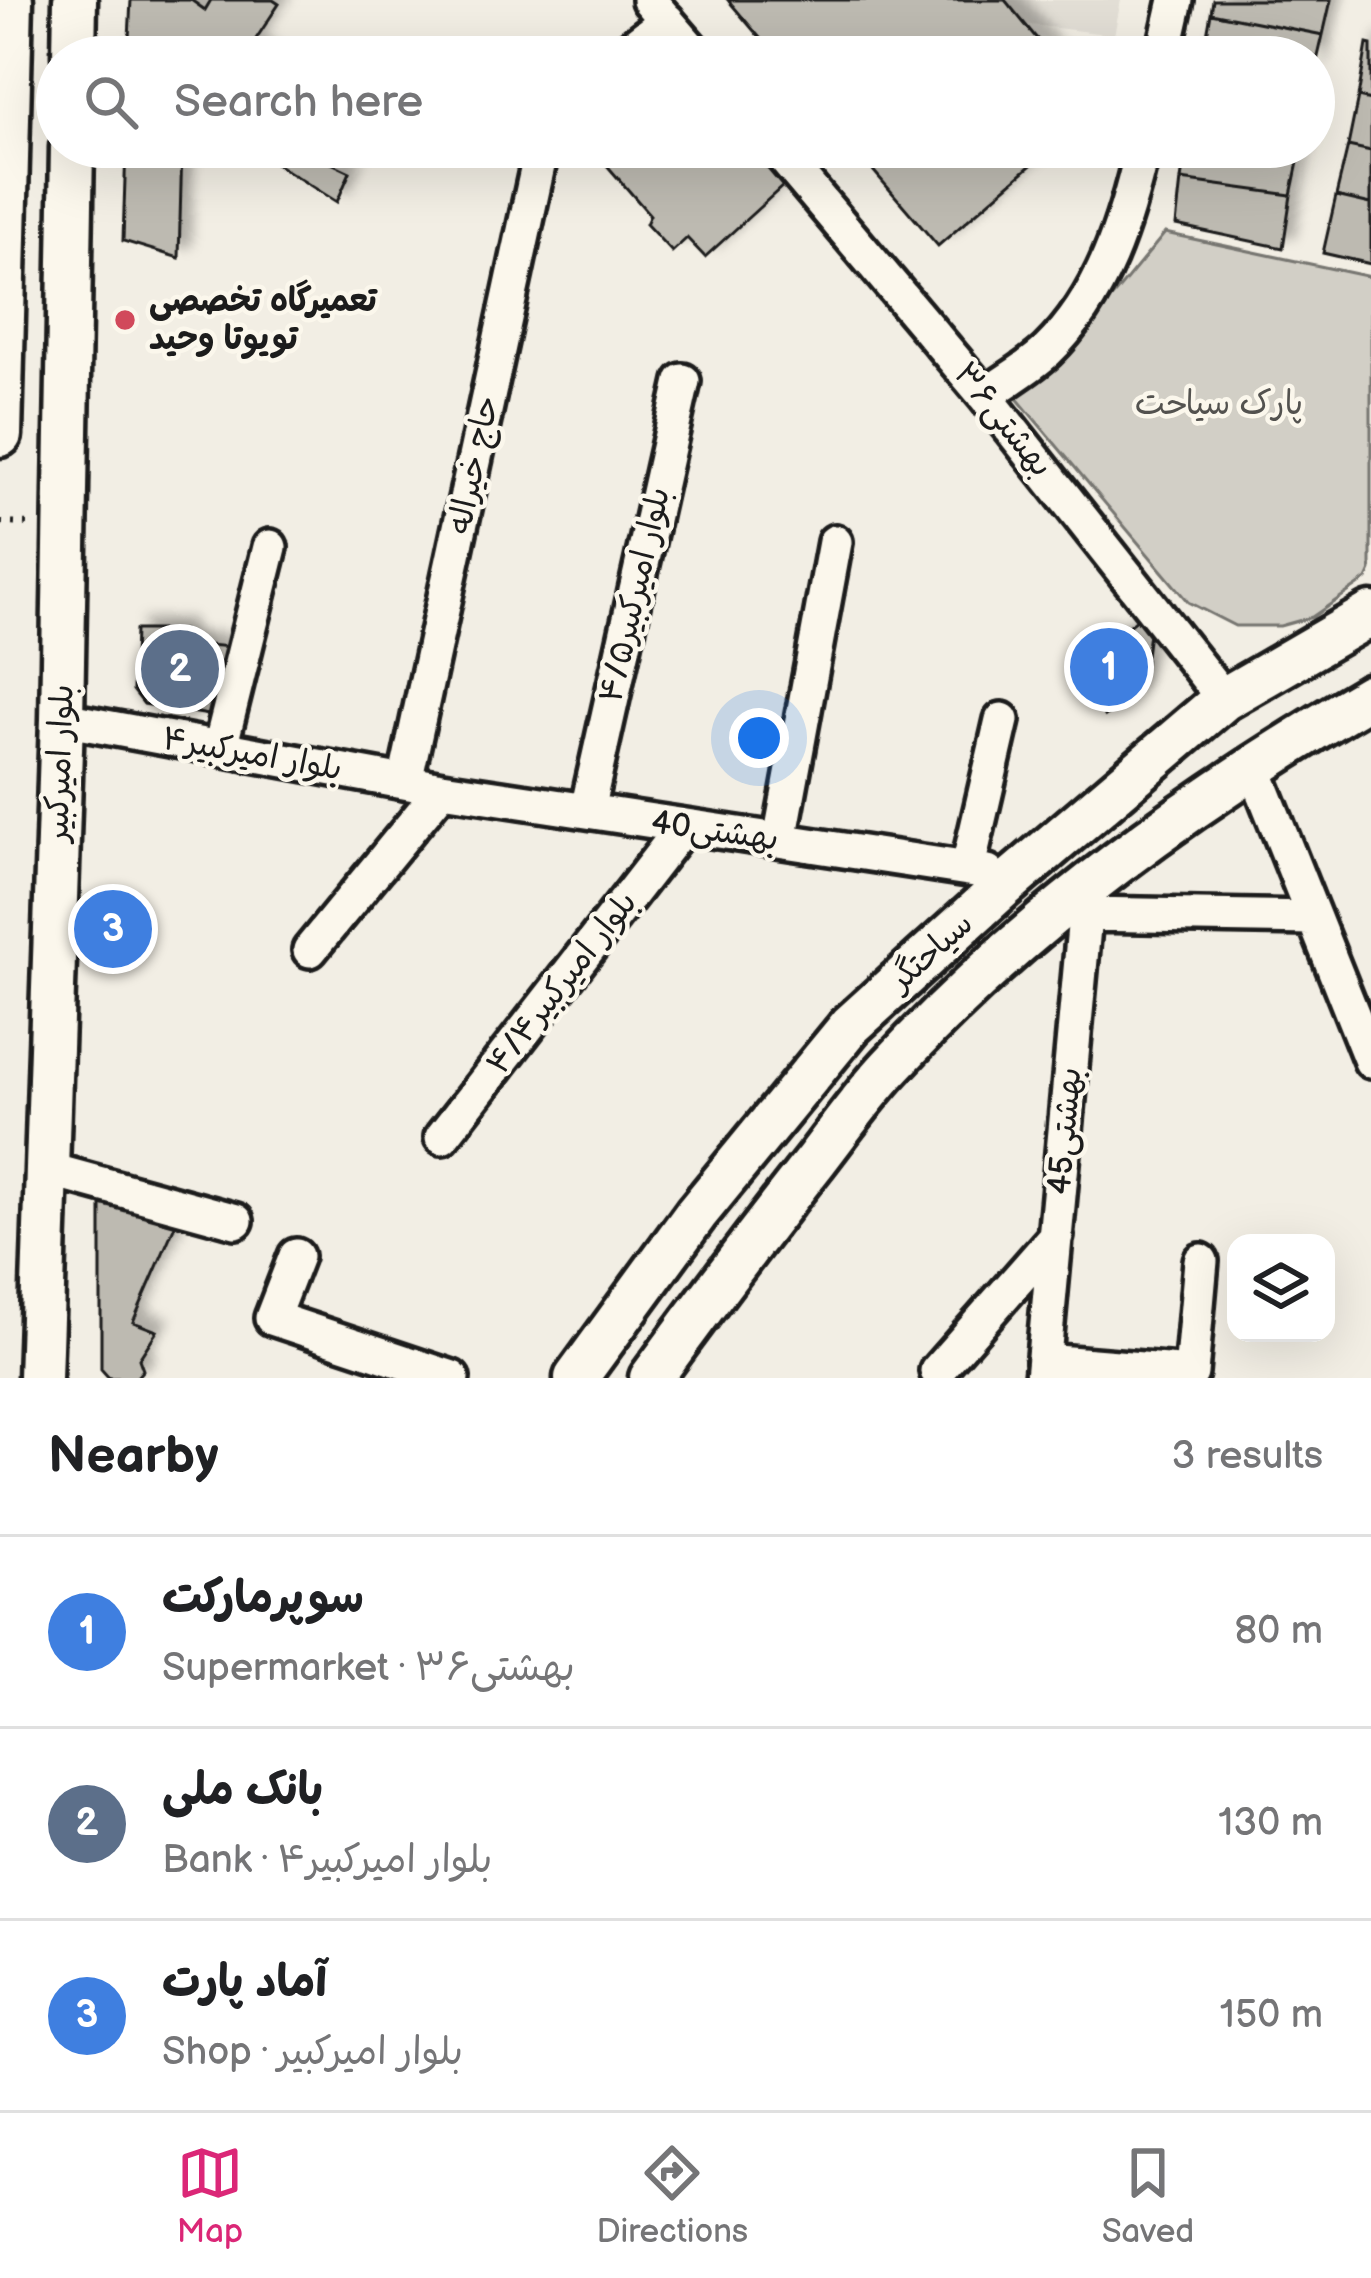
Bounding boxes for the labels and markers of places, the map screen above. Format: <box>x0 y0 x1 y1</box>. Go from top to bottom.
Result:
place label: تعمیرگاه تخصصی تویوتا وحید <box>149 279 378 359</box>
marker: تعمیرگاه تخصصی تویوتا وحید <box>112 307 138 333</box>
pin: 1 <box>1070 622 1148 712</box>
pin: 2 <box>141 624 219 714</box>
pin: 3 <box>74 884 152 974</box>

